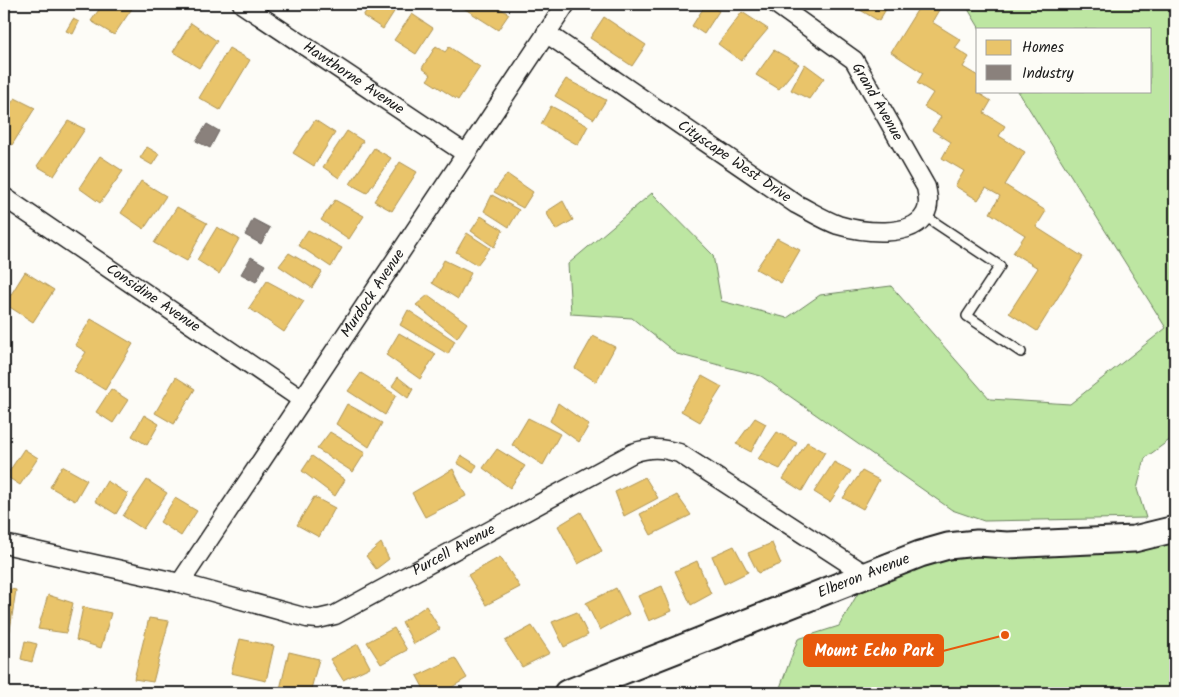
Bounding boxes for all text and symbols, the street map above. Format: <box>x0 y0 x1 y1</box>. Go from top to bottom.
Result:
legend <box>976 28 1152 92</box>
street label: Hawthorne Avenue <box>298 36 409 121</box>
text: Homes <box>1022 36 1065 60</box>
street label: Grand Avenue <box>845 58 909 146</box>
text: Industry <box>1022 62 1075 86</box>
street label: Cityscape West Drive <box>672 114 796 209</box>
street label: Murdock Avenue <box>335 244 412 343</box>
street label: Considine Avenue <box>101 257 205 339</box>
street label: Purcell Avenue <box>408 518 500 583</box>
street label: Elberon Avenue <box>814 547 914 605</box>
callout: Mount Echo Park <box>804 635 943 666</box>
text: Mount Echo Park <box>814 639 935 664</box>

